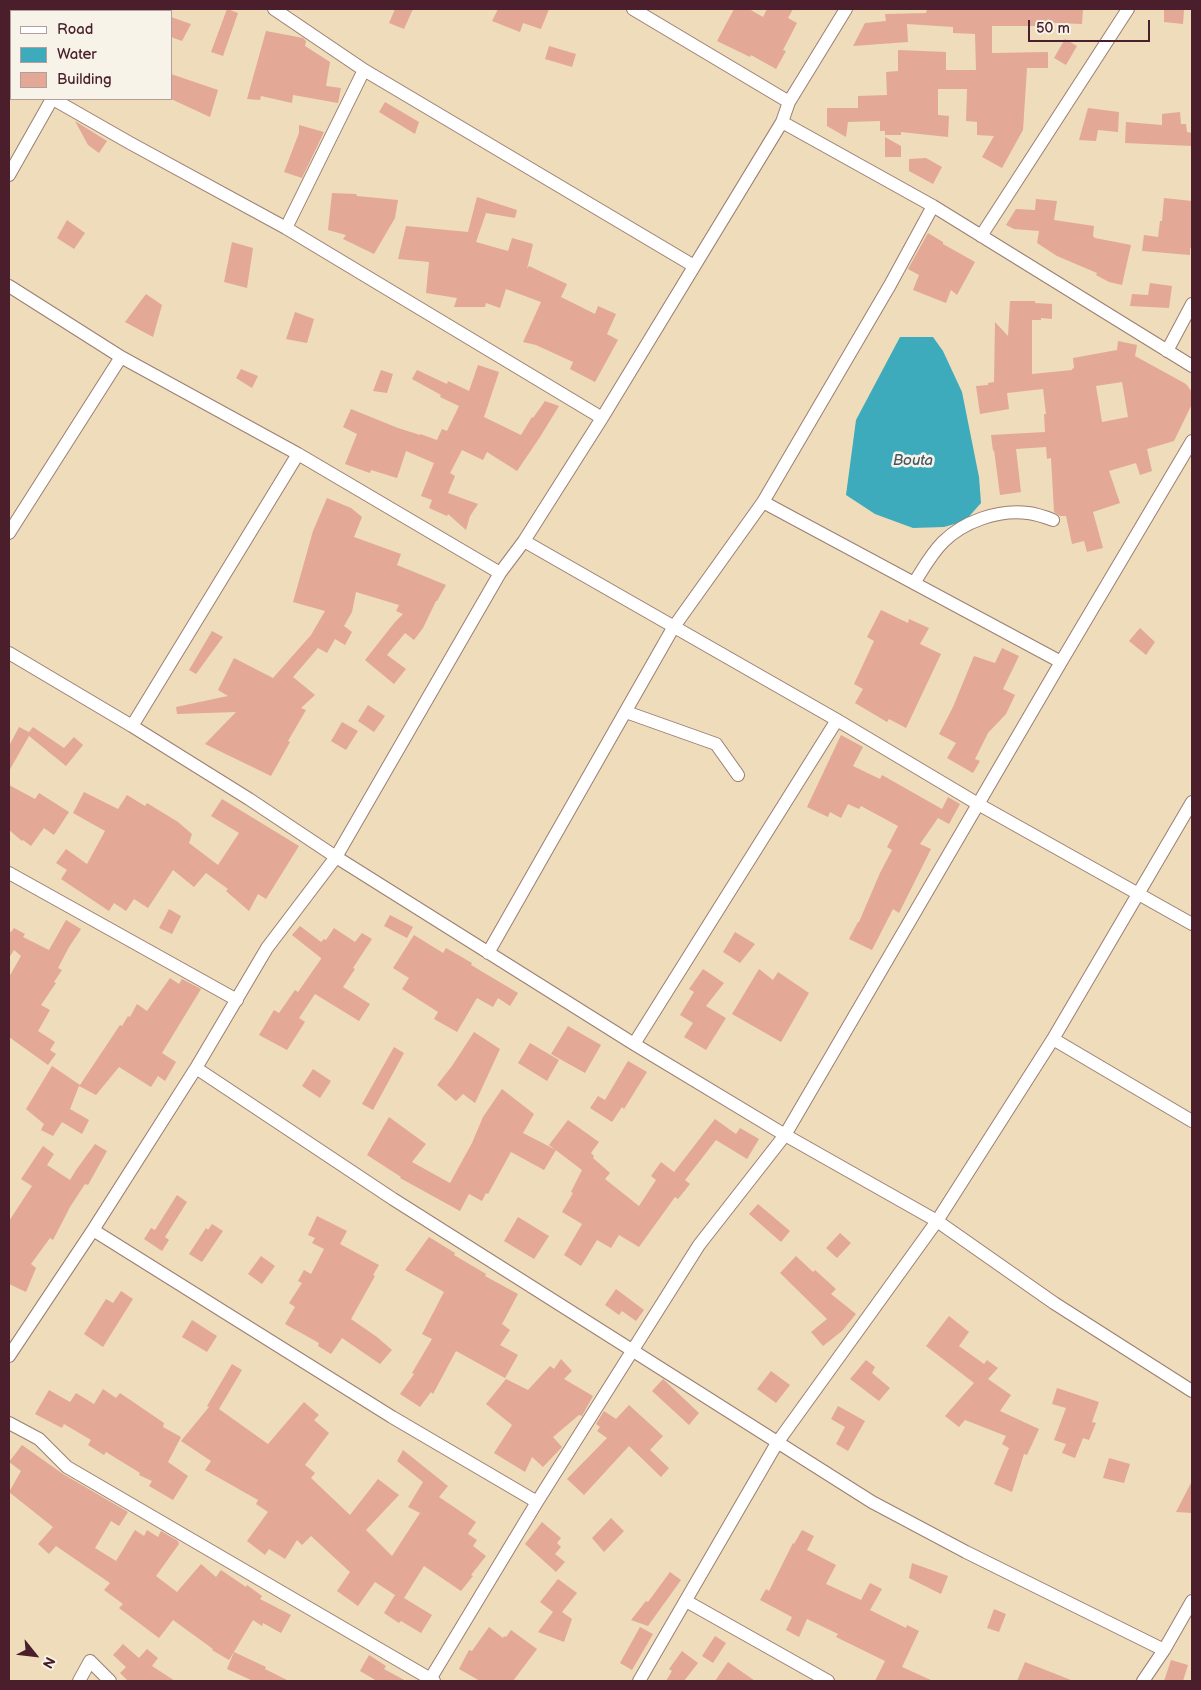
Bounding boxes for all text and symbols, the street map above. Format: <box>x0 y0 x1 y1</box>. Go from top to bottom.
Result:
legend <box>10 10 172 100</box>
scale bar <box>1031 10 1154 42</box>
text: 50 m <box>1036 19 1070 38</box>
text: Road <box>57 20 93 39</box>
text: Water <box>57 45 97 64</box>
text: Building <box>57 70 112 89</box>
water label: Bouta <box>893 452 933 470</box>
north arrow <box>10 1630 60 1680</box>
text: N <box>39 1654 59 1671</box>

